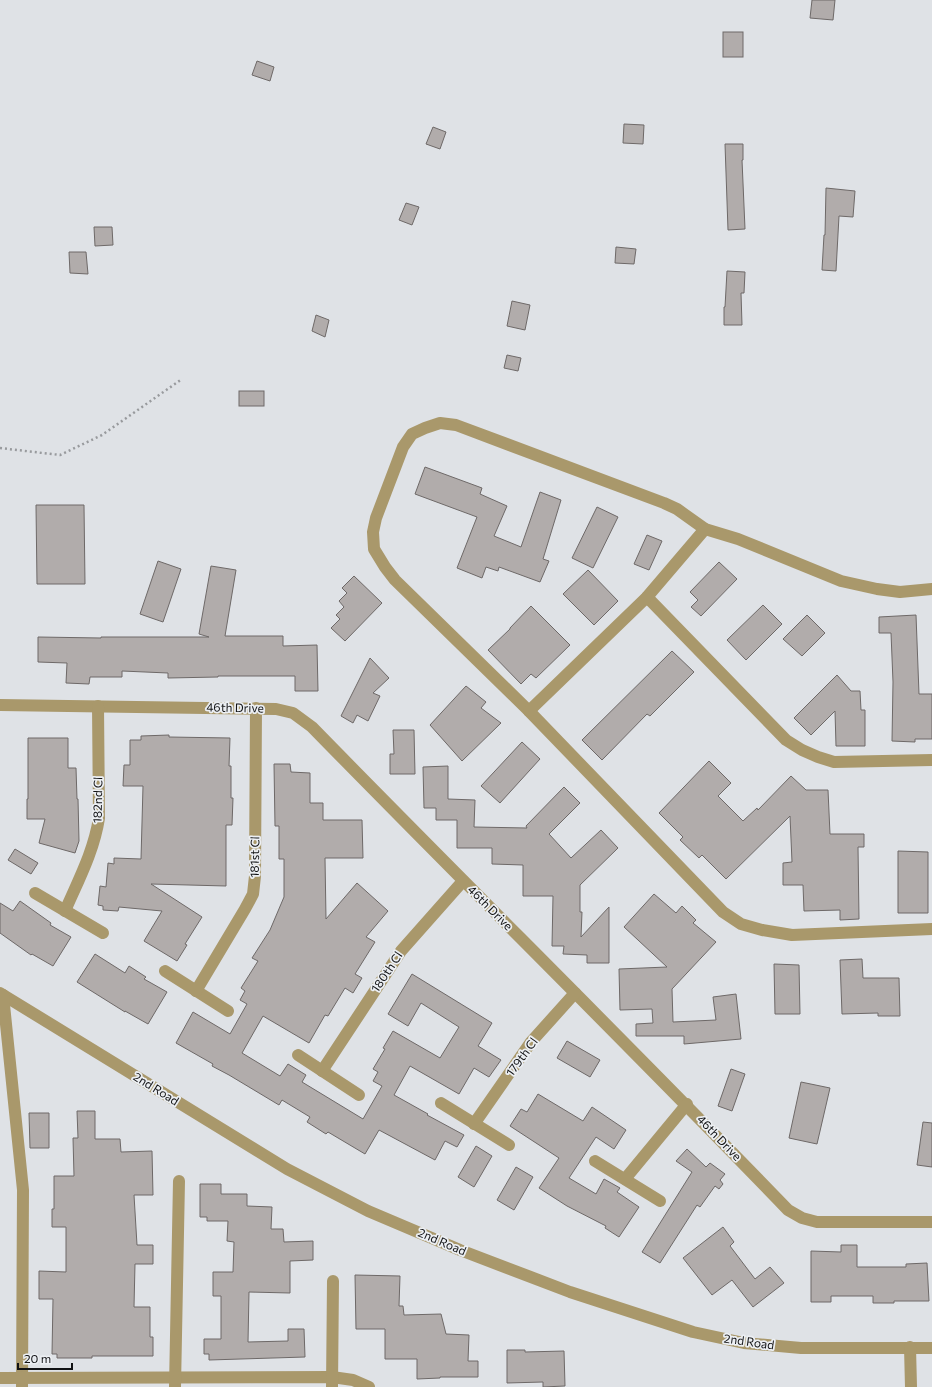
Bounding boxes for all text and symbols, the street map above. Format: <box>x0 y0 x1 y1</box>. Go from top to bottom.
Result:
street label: 46th Drive <box>206 699 264 715</box>
street label: 182nd Cl <box>90 777 104 823</box>
street label: 181st Cl <box>247 836 261 878</box>
street label: 46th Drive <box>465 882 516 933</box>
street label: 180th Cl <box>368 949 405 994</box>
street label: 179th Cl <box>503 1034 540 1078</box>
street label: 2nd Road <box>131 1069 182 1108</box>
street label: 46th Drive <box>695 1112 745 1163</box>
street label: 2nd Road <box>416 1225 469 1257</box>
street label: 2nd Road <box>723 1331 775 1351</box>
scale bar <box>18 1345 72 1371</box>
text: 20 m <box>24 1351 51 1365</box>

